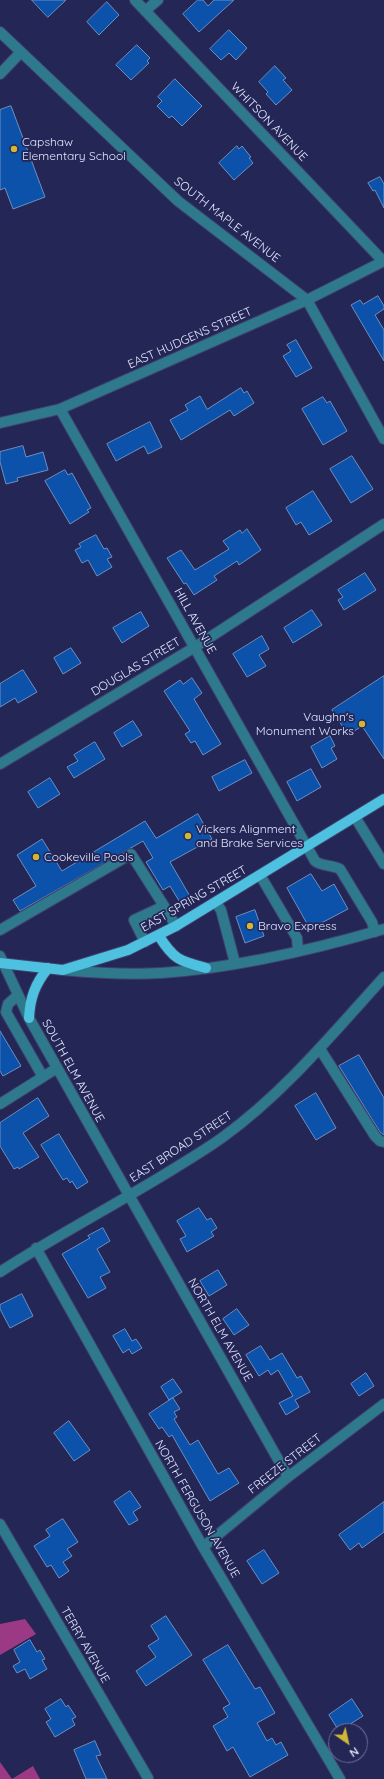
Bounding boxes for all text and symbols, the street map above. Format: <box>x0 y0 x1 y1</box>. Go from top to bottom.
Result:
street label: WHITSON AVENUE <box>228 80 310 164</box>
place label: Capshaw Elementary School <box>22 135 126 163</box>
marker: Capshaw Elementary School <box>9 144 19 154</box>
street label: SOUTH MAPLE AVENUE <box>171 174 283 266</box>
street label: EAST HUDGENS STREET <box>126 304 254 372</box>
street label: HILL AVENUE <box>171 585 219 657</box>
street label: DOUGLAS STREET <box>89 635 183 699</box>
place label: Vaughn's Monument Works <box>256 710 354 738</box>
marker: Vaughn's Monument Works <box>357 719 367 729</box>
place label: Vickers Alignment and Brake Services <box>196 822 303 850</box>
marker: Vickers Alignment and Brake Services <box>183 831 193 841</box>
place label: Cookeville Pools <box>44 850 133 864</box>
marker: Cookeville Pools <box>31 852 41 862</box>
street label: EAST SPRING STREET <box>138 863 250 935</box>
place label: Bravo Express <box>258 919 337 933</box>
marker: Bravo Express <box>245 921 255 931</box>
street label: SOUTH ELM AVENUE <box>39 1017 107 1125</box>
street label: EAST BROAD STREET <box>127 1108 235 1186</box>
street label: NORTH ELM AVENUE <box>185 1276 255 1384</box>
street label: FREEZE STREET <box>245 1431 325 1497</box>
street label: NORTH FERGUSON AVENUE <box>152 1438 242 1580</box>
street label: TERRY AVENUE <box>57 1604 113 1686</box>
north arrow <box>328 1723 368 1763</box>
text: N <box>347 1744 361 1760</box>

